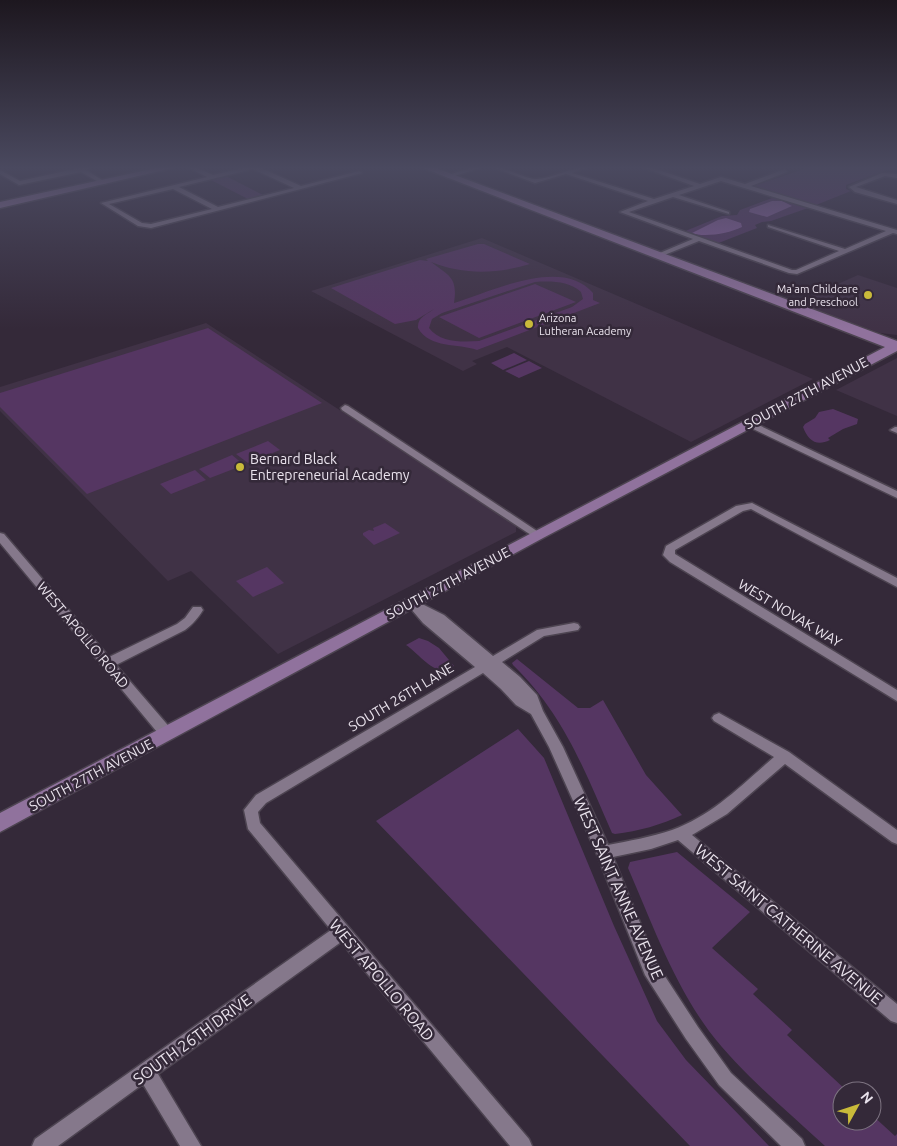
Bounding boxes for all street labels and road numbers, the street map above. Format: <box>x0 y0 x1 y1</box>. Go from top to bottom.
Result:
street label: SOUTH 27TH AVENUE <box>742 354 871 432</box>
street label: SOUTH 27TH AVENUE <box>384 544 513 622</box>
street label: WEST NOVAK WAY <box>735 576 845 650</box>
street label: WEST APOLLO ROAD <box>34 579 132 691</box>
street label: SOUTH 26TH LANE <box>346 659 456 735</box>
street label: SOUTH 27TH AVENUE <box>27 736 156 814</box>
street label: WEST SAINT ANNE AVENUE <box>571 794 667 982</box>
street label: WEST SAINT CATHERINE AVENUE <box>692 840 886 1008</box>
street label: WEST APOLLO ROAD <box>326 916 438 1044</box>
street label: SOUTH 26TH DRIVE <box>129 990 255 1088</box>

